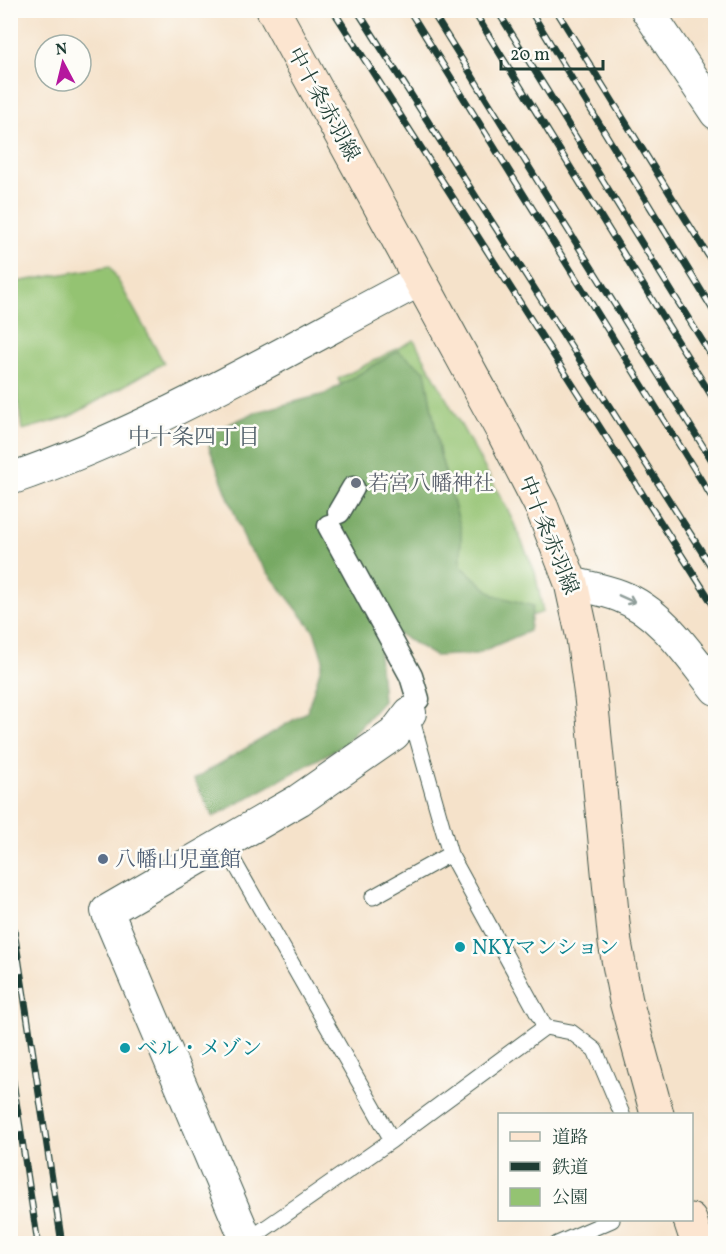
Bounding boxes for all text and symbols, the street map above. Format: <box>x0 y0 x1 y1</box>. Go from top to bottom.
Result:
north arrow <box>33 33 93 93</box>
scale bar <box>501 33 603 71</box>
text: N <box>54 38 69 62</box>
street label: 中十条赤羽線 <box>279 43 366 167</box>
text: 20 m <box>510 43 550 68</box>
district label: 中十条四丁目 <box>128 423 260 454</box>
place label: 若宮八幡神社 <box>368 470 494 499</box>
street label: 中十条赤羽線 <box>511 472 585 599</box>
marker: 若宮八幡神社 <box>349 476 363 490</box>
one-way arrow <box>618 595 636 606</box>
place label: 八幡山児童館 <box>115 846 241 875</box>
marker: 八幡山児童館 <box>96 852 110 866</box>
place label: NKYマンション <box>472 934 619 963</box>
marker: NKYマンション <box>453 940 467 954</box>
place label: ベル・メゾン <box>137 1035 262 1064</box>
marker: ベル・メゾン <box>118 1041 132 1055</box>
legend <box>498 1113 693 1221</box>
text: 道路 <box>552 1126 588 1151</box>
text: 鉄道 <box>552 1156 588 1181</box>
text: 公園 <box>552 1186 588 1211</box>

